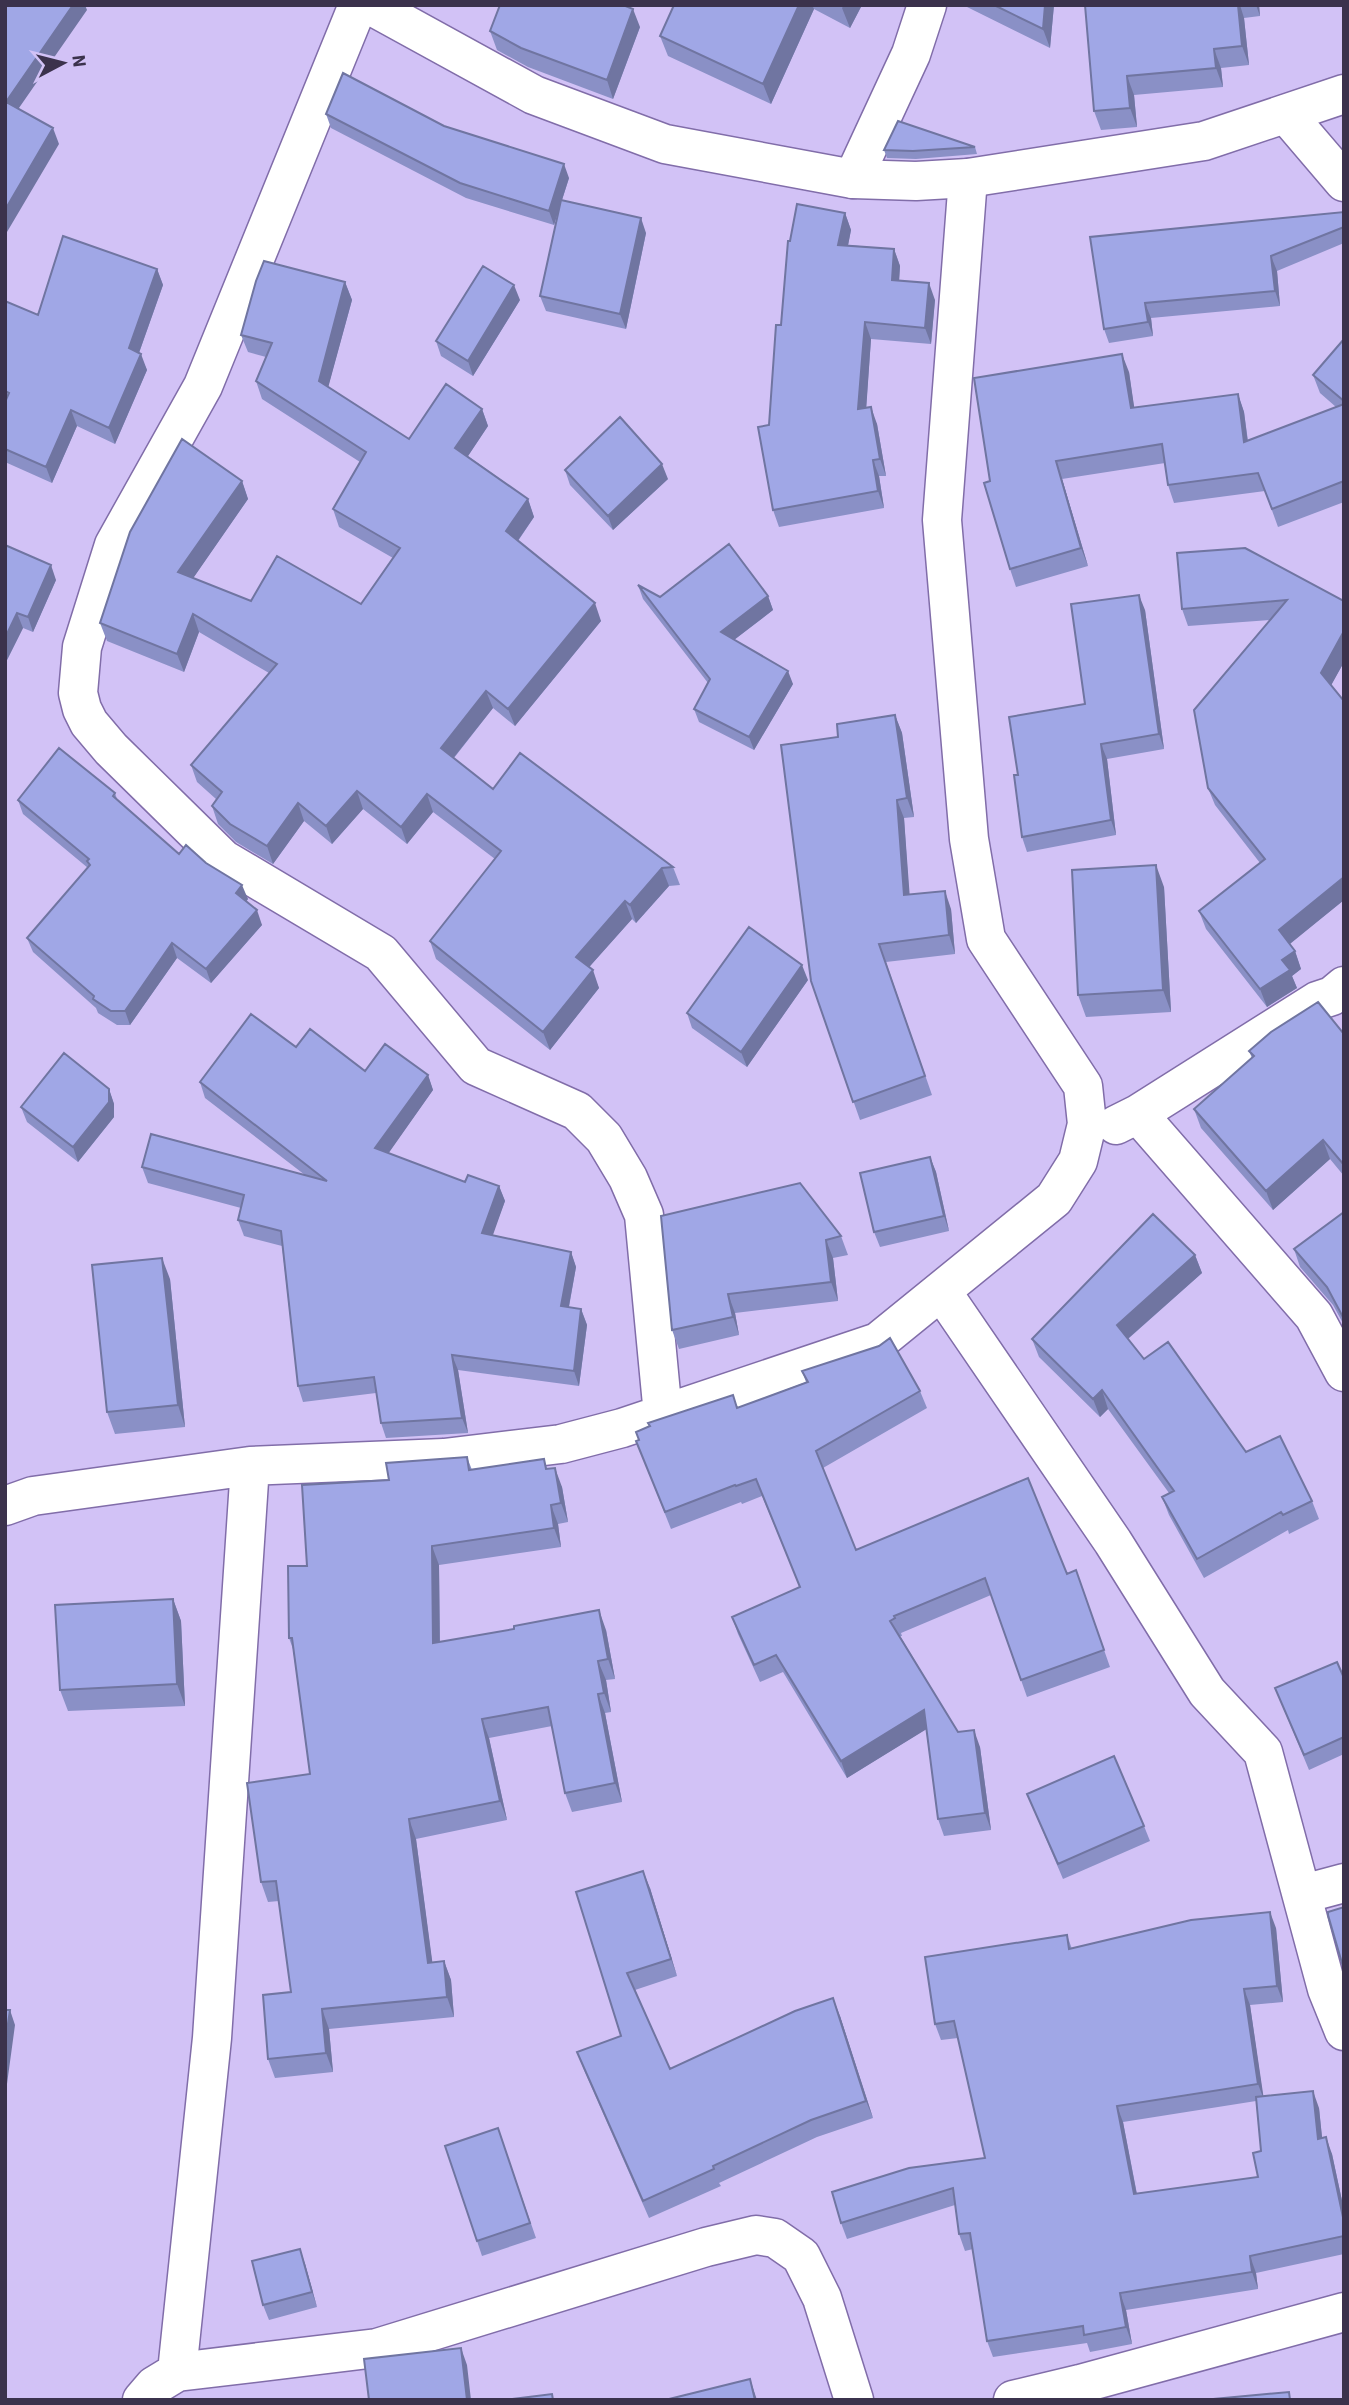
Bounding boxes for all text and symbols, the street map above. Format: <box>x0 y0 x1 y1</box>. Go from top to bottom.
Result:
north arrow <box>28 28 98 98</box>
text: N <box>64 53 93 69</box>

